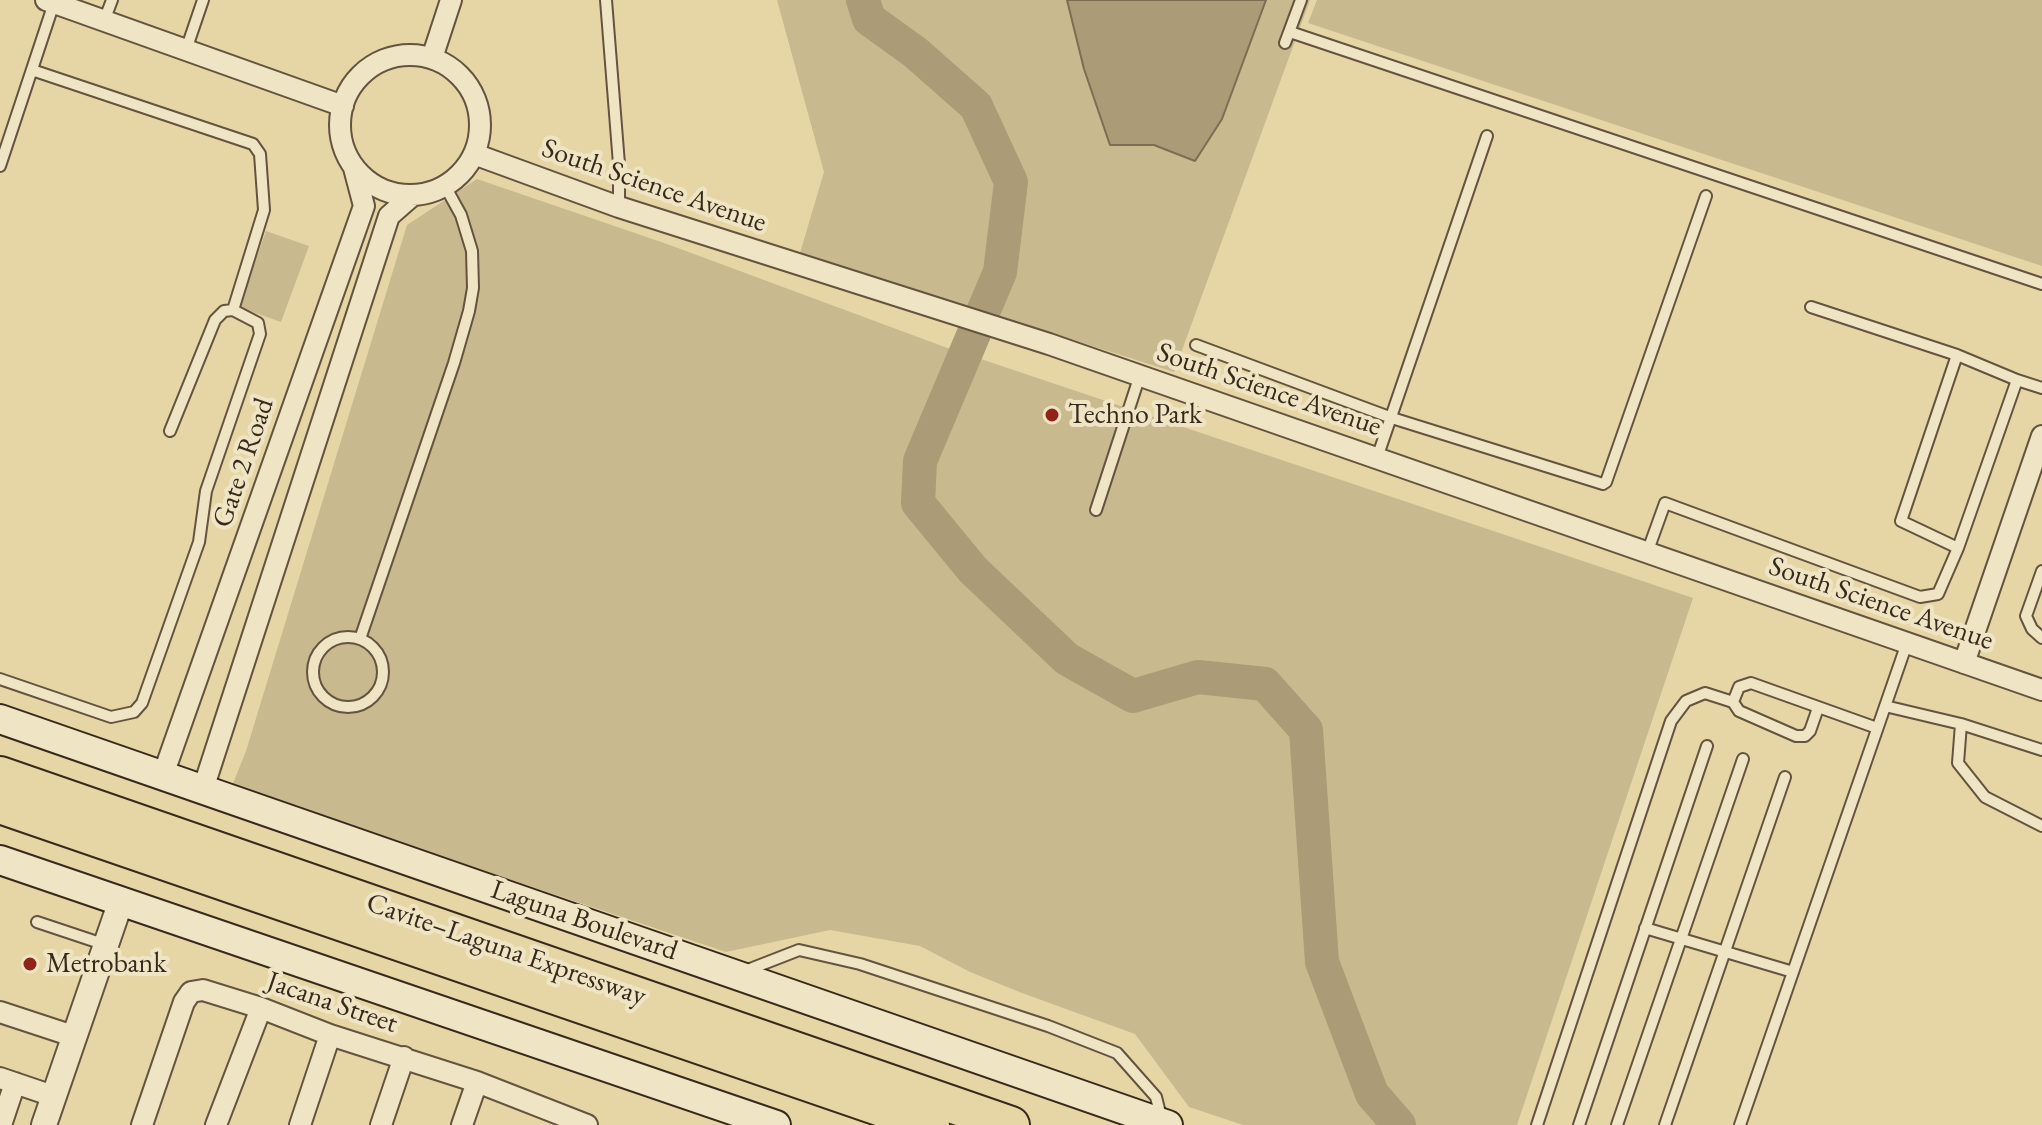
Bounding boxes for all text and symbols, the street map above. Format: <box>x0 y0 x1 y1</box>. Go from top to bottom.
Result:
street label: South Science Avenue <box>537 132 771 240</box>
street label: South Science Avenue <box>1152 336 1386 444</box>
street label: Gate 2 Road <box>206 394 282 532</box>
place label: Techno Park <box>1068 398 1202 432</box>
marker: Techno Park <box>1043 406 1061 424</box>
street label: South Science Avenue <box>1764 550 1998 658</box>
street label: Laguna Boulevard <box>486 873 682 969</box>
street label: Cavite–Laguna Expressway <box>362 886 650 1014</box>
place label: Metrobank <box>46 947 167 981</box>
marker: Metrobank <box>21 955 39 973</box>
street label: Jacana Street <box>262 965 402 1041</box>

